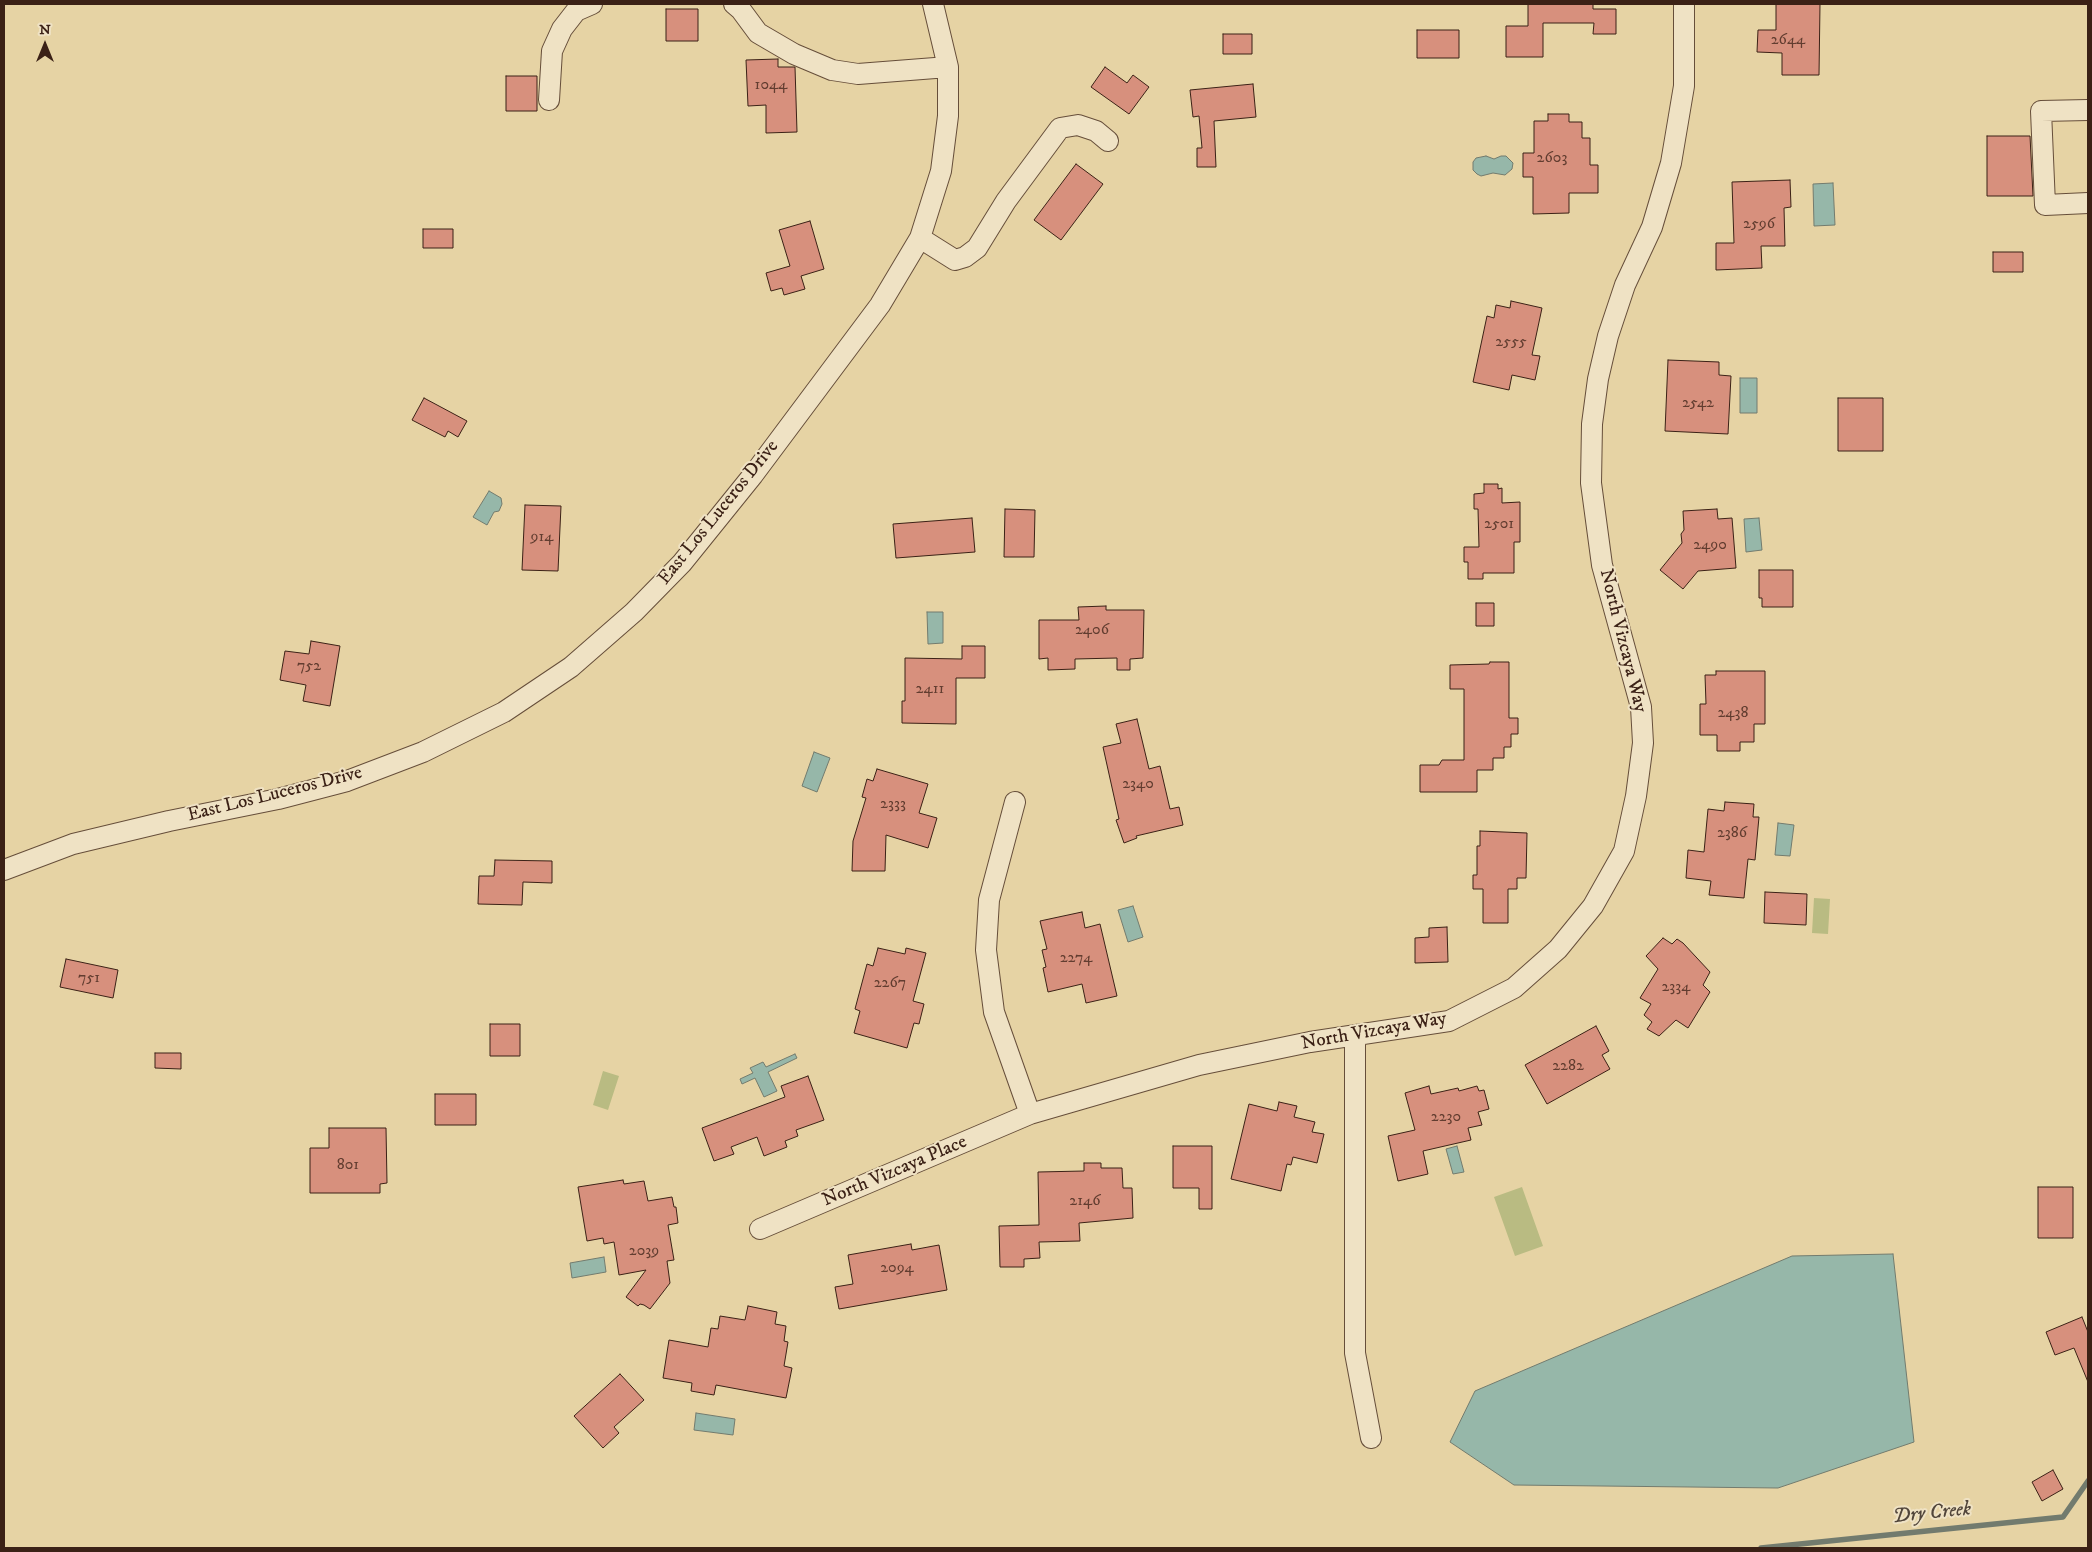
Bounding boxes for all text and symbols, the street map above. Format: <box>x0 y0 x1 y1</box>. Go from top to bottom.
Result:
north arrow <box>20 20 70 70</box>
text: N <box>39 21 51 39</box>
house number: 2644 <box>1771 31 1805 51</box>
house number: 1044 <box>755 76 787 96</box>
house number: 2603 <box>1537 149 1567 169</box>
house number: 2596 <box>1743 215 1775 235</box>
house number: 2555 <box>1495 333 1527 353</box>
house number: 2542 <box>1682 394 1714 414</box>
street label: East Los Luceros Drive <box>654 436 784 590</box>
house number: 2501 <box>1484 515 1514 535</box>
house number: 914 <box>530 528 554 548</box>
house number: 2490 <box>1693 536 1727 556</box>
street label: North Vizcaya Way <box>1593 567 1651 715</box>
house number: 2406 <box>1075 621 1109 641</box>
house number: 752 <box>297 657 321 677</box>
house number: 2411 <box>916 680 944 700</box>
house number: 2438 <box>1717 704 1749 724</box>
street label: East Los Luceros Drive <box>185 762 365 828</box>
house number: 2340 <box>1122 775 1154 795</box>
house number: 2333 <box>880 795 906 815</box>
house number: 2386 <box>1717 824 1747 844</box>
house number: 2274 <box>1060 949 1092 969</box>
house number: 751 <box>78 969 100 989</box>
house number: 2267 <box>874 974 906 994</box>
house number: 2334 <box>1661 978 1691 998</box>
street label: North Vizcaya Way <box>1300 1008 1448 1056</box>
house number: 2282 <box>1552 1057 1584 1077</box>
house number: 2230 <box>1431 1108 1461 1128</box>
street label: North Vizcaya Place <box>819 1131 971 1213</box>
house number: 801 <box>337 1156 359 1176</box>
house number: 2146 <box>1069 1192 1101 1212</box>
house number: 2039 <box>629 1242 659 1262</box>
house number: 2094 <box>880 1259 914 1279</box>
water label: Dry Creek <box>1892 1498 1972 1530</box>

